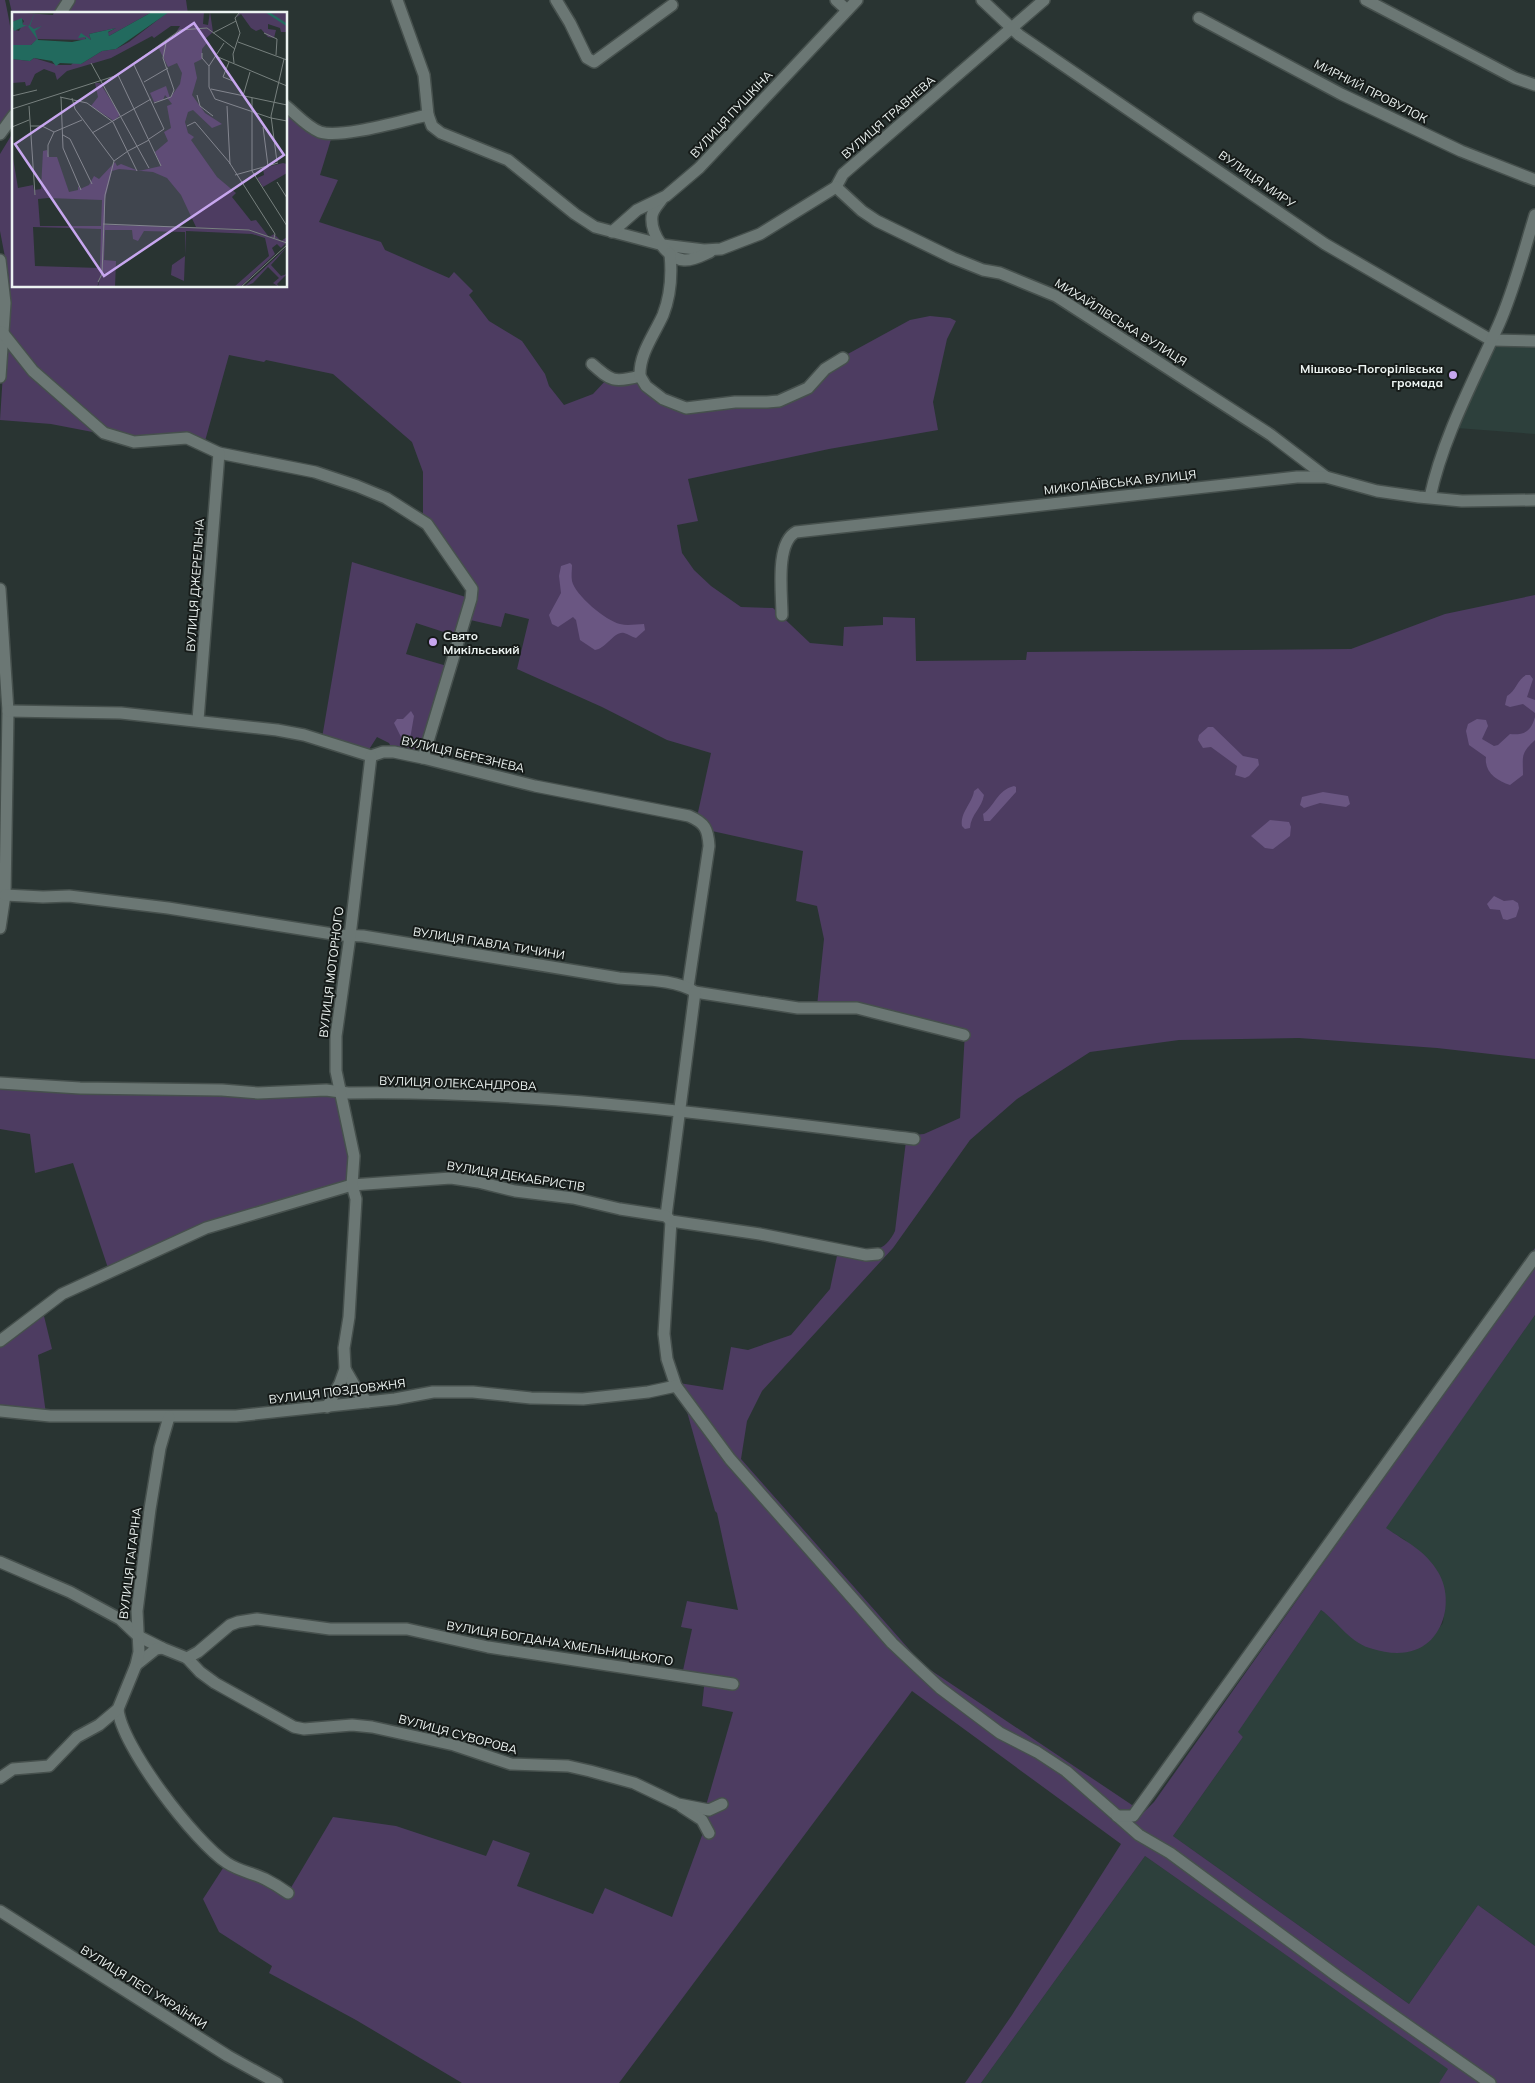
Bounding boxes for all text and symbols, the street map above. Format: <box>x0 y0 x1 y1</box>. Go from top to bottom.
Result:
inset map <box>12 12 288 288</box>
street label: МИРНИЙ ПРОВУЛОК <box>1312 56 1430 126</box>
street label: ВУЛИЦЯ ПУШКІНА <box>687 67 775 161</box>
street label: ВУЛИЦЯ ТРАВНЕВА <box>838 72 938 162</box>
street label: ВУЛИЦЯ МИРУ <box>1216 147 1298 211</box>
street label: МИХАЙЛІВСЬКА ВУЛИЦЯ <box>1052 275 1190 369</box>
place label: Мішково-Погорілівська громада <box>1300 361 1443 390</box>
marker: Мішково-Погорілівська громада <box>1447 369 1459 381</box>
street label: МИКОЛАЇВСЬКА ВУЛИЦЯ <box>1043 467 1197 497</box>
street label: ВУЛИЦЯ ДЖЕРЕЛЬНА <box>183 518 207 652</box>
place label: Свято Микільський <box>443 628 520 657</box>
marker: Свято Микільський <box>427 636 439 648</box>
street label: ВУЛИЦЯ БЕРЕЗНЕВА <box>400 733 526 776</box>
street label: ВУЛИЦЯ МОТОРНОГО <box>316 906 346 1038</box>
street label: ВУЛИЦЯ ПАВЛА ТИЧИНИ <box>412 924 566 962</box>
street label: ВУЛИЦЯ ОЛЕКСАНДРОВА <box>379 1073 537 1093</box>
street label: ВУЛИЦЯ ДЕКАБРИСТІВ <box>446 1158 586 1194</box>
street label: ВУЛИЦЯ ПОЗДОВЖНЯ <box>268 1375 406 1407</box>
street label: ВУЛИЦЯ ГАГАРІНА <box>116 1506 144 1620</box>
street label: ВУЛИЦЯ БОГДАНА ХМЕЛЬНИЦЬКОГО <box>445 1618 675 1668</box>
street label: ВУЛИЦЯ СУВОРОВА <box>397 1711 519 1757</box>
street label: ВУЛИЦЯ ЛЕСІ УКРАЇНКИ <box>78 1942 210 2032</box>

